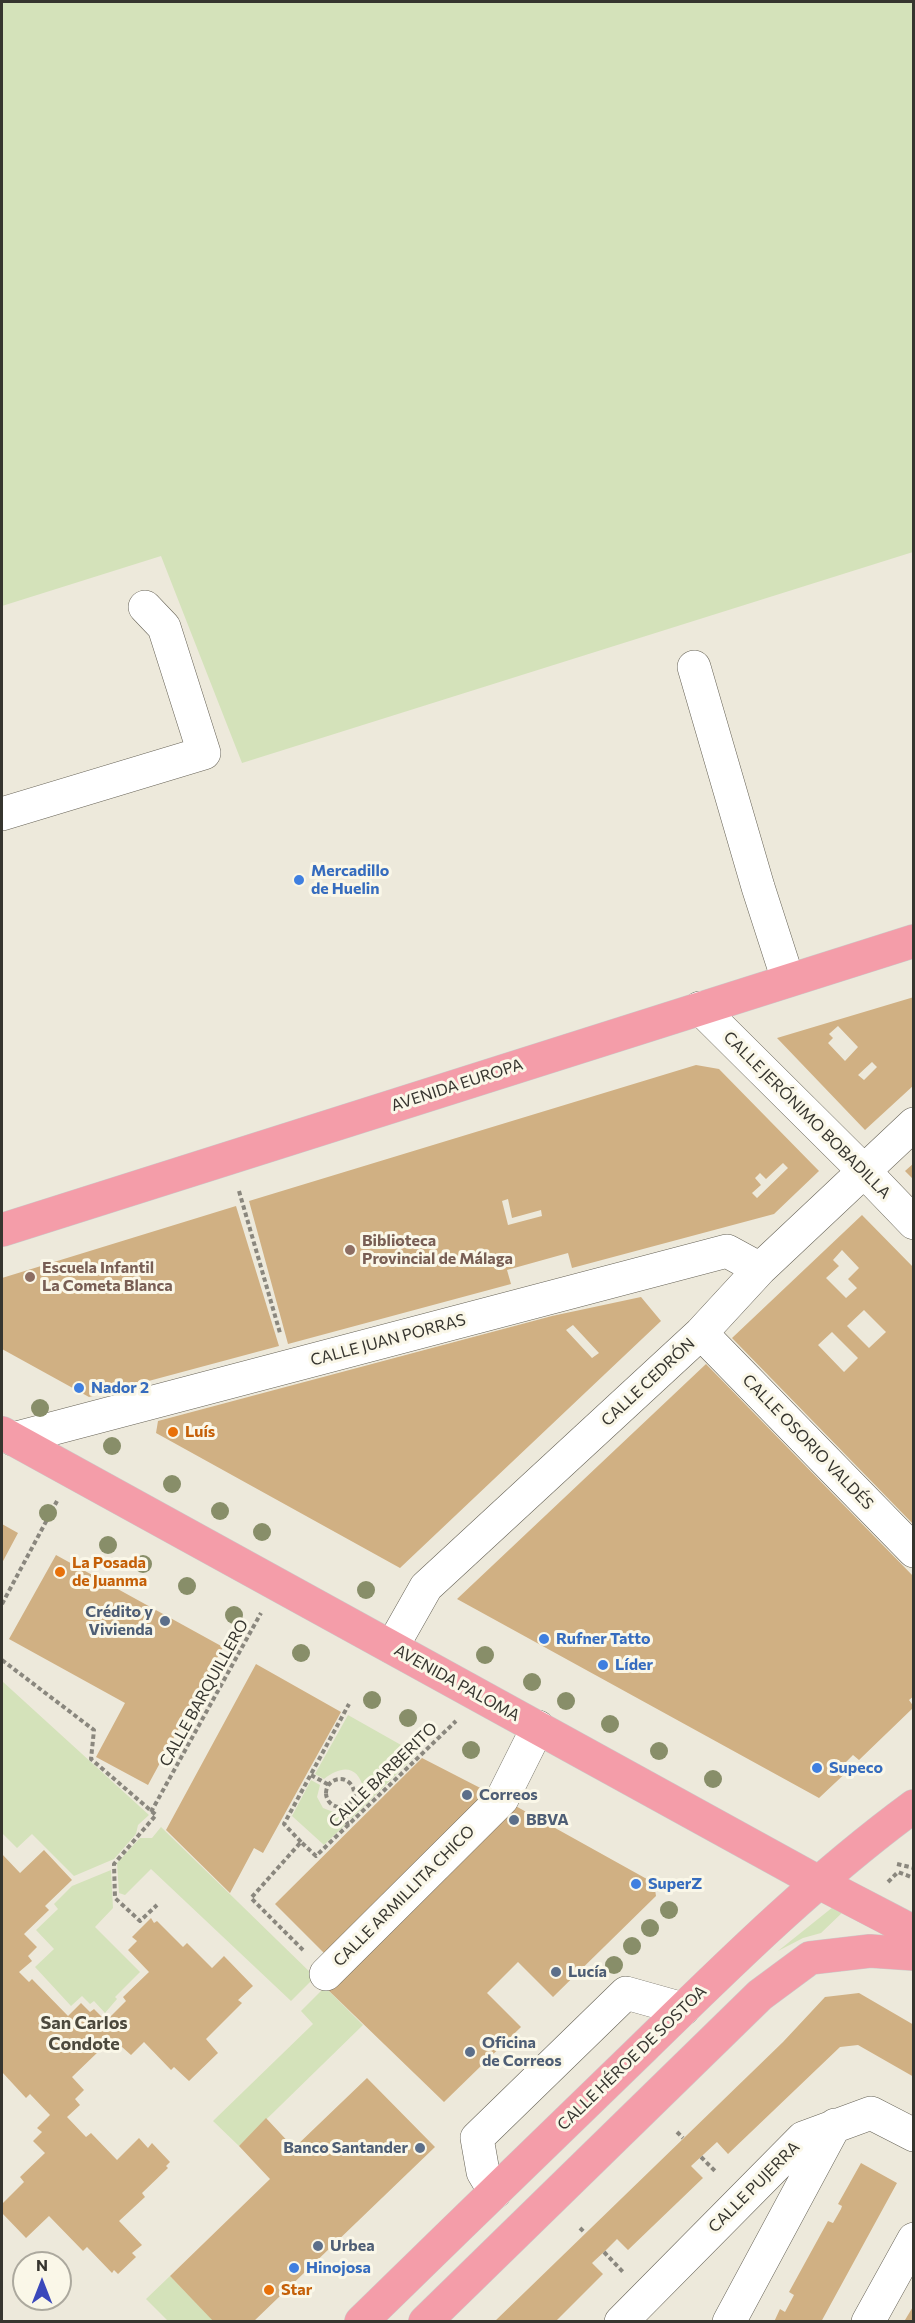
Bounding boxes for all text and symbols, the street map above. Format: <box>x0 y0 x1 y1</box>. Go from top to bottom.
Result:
place label: Mercadillo de Huelin <box>311 861 389 899</box>
marker: Mercadillo de Huelin <box>292 873 306 887</box>
street label: CALLE JERÓNIMO BOBADILLA <box>719 1027 895 1203</box>
street label: AVENIDA EUROPA <box>389 1055 525 1115</box>
place label: Biblioteca Provincial de Málaga <box>362 1231 513 1269</box>
marker: Biblioteca Provincial de Málaga <box>343 1243 357 1257</box>
place label: Escuela Infantil La Cometa Blanca <box>42 1258 173 1296</box>
marker: Escuela Infantil La Cometa Blanca <box>23 1270 37 1284</box>
street label: CALLE JUAN PORRAS <box>308 1310 468 1370</box>
street label: CALLE CEDRÓN <box>597 1334 699 1430</box>
street label: CALLE OSORIO VALDÉS <box>738 1370 878 1514</box>
place label: Nador 2 <box>91 1378 149 1398</box>
marker: Nador 2 <box>72 1381 86 1395</box>
place label: Luís <box>185 1422 215 1442</box>
marker: Luís <box>166 1425 180 1439</box>
place label: La Posada de Juanma <box>72 1553 147 1591</box>
marker: La Posada de Juanma <box>53 1565 67 1579</box>
place label: Crédito y Vivienda <box>85 1602 153 1640</box>
marker: Crédito y Vivienda <box>158 1614 172 1628</box>
street label: CALLE BARQUILLERO <box>156 1616 252 1770</box>
place label: Rufner Tatto <box>556 1629 651 1649</box>
marker: Rufner Tatto <box>537 1632 551 1646</box>
street label: AVENIDA PALOMA <box>391 1641 523 1725</box>
place label: Líder <box>615 1655 653 1675</box>
marker: Líder <box>596 1658 610 1672</box>
street label: CALLE BARBERITO <box>325 1719 441 1831</box>
place label: Supeco <box>829 1758 883 1778</box>
marker: Supeco <box>810 1761 824 1775</box>
place label: Correos <box>479 1785 538 1805</box>
marker: Correos <box>460 1788 474 1802</box>
place label: BBVA <box>526 1810 569 1830</box>
marker: BBVA <box>507 1813 521 1827</box>
street label: CALLE ARMILLITA CHICO <box>329 1821 479 1971</box>
place label: SuperZ <box>648 1874 702 1894</box>
marker: SuperZ <box>629 1877 643 1891</box>
place label: Lucía <box>568 1962 607 1982</box>
marker: Lucía <box>549 1965 563 1979</box>
street label: CALLE HÉROE DE SOSTOA <box>553 1982 711 2134</box>
district label: San Carlos Condote <box>40 2012 128 2054</box>
place label: Oficina de Correos <box>482 2033 562 2071</box>
marker: Oficina de Correos <box>463 2045 477 2059</box>
street label: CALLE PUJERRA <box>704 2137 804 2237</box>
place label: Banco Santander <box>283 2138 408 2158</box>
marker: Banco Santander <box>413 2141 427 2155</box>
place label: Urbea <box>330 2236 375 2256</box>
marker: Urbea <box>311 2239 325 2253</box>
north arrow <box>12 2251 72 2311</box>
text: N <box>36 2255 48 2274</box>
place label: Hinojosa <box>306 2258 371 2278</box>
marker: Hinojosa <box>287 2261 301 2275</box>
place label: Star <box>281 2280 312 2300</box>
marker: Star <box>262 2283 276 2297</box>

